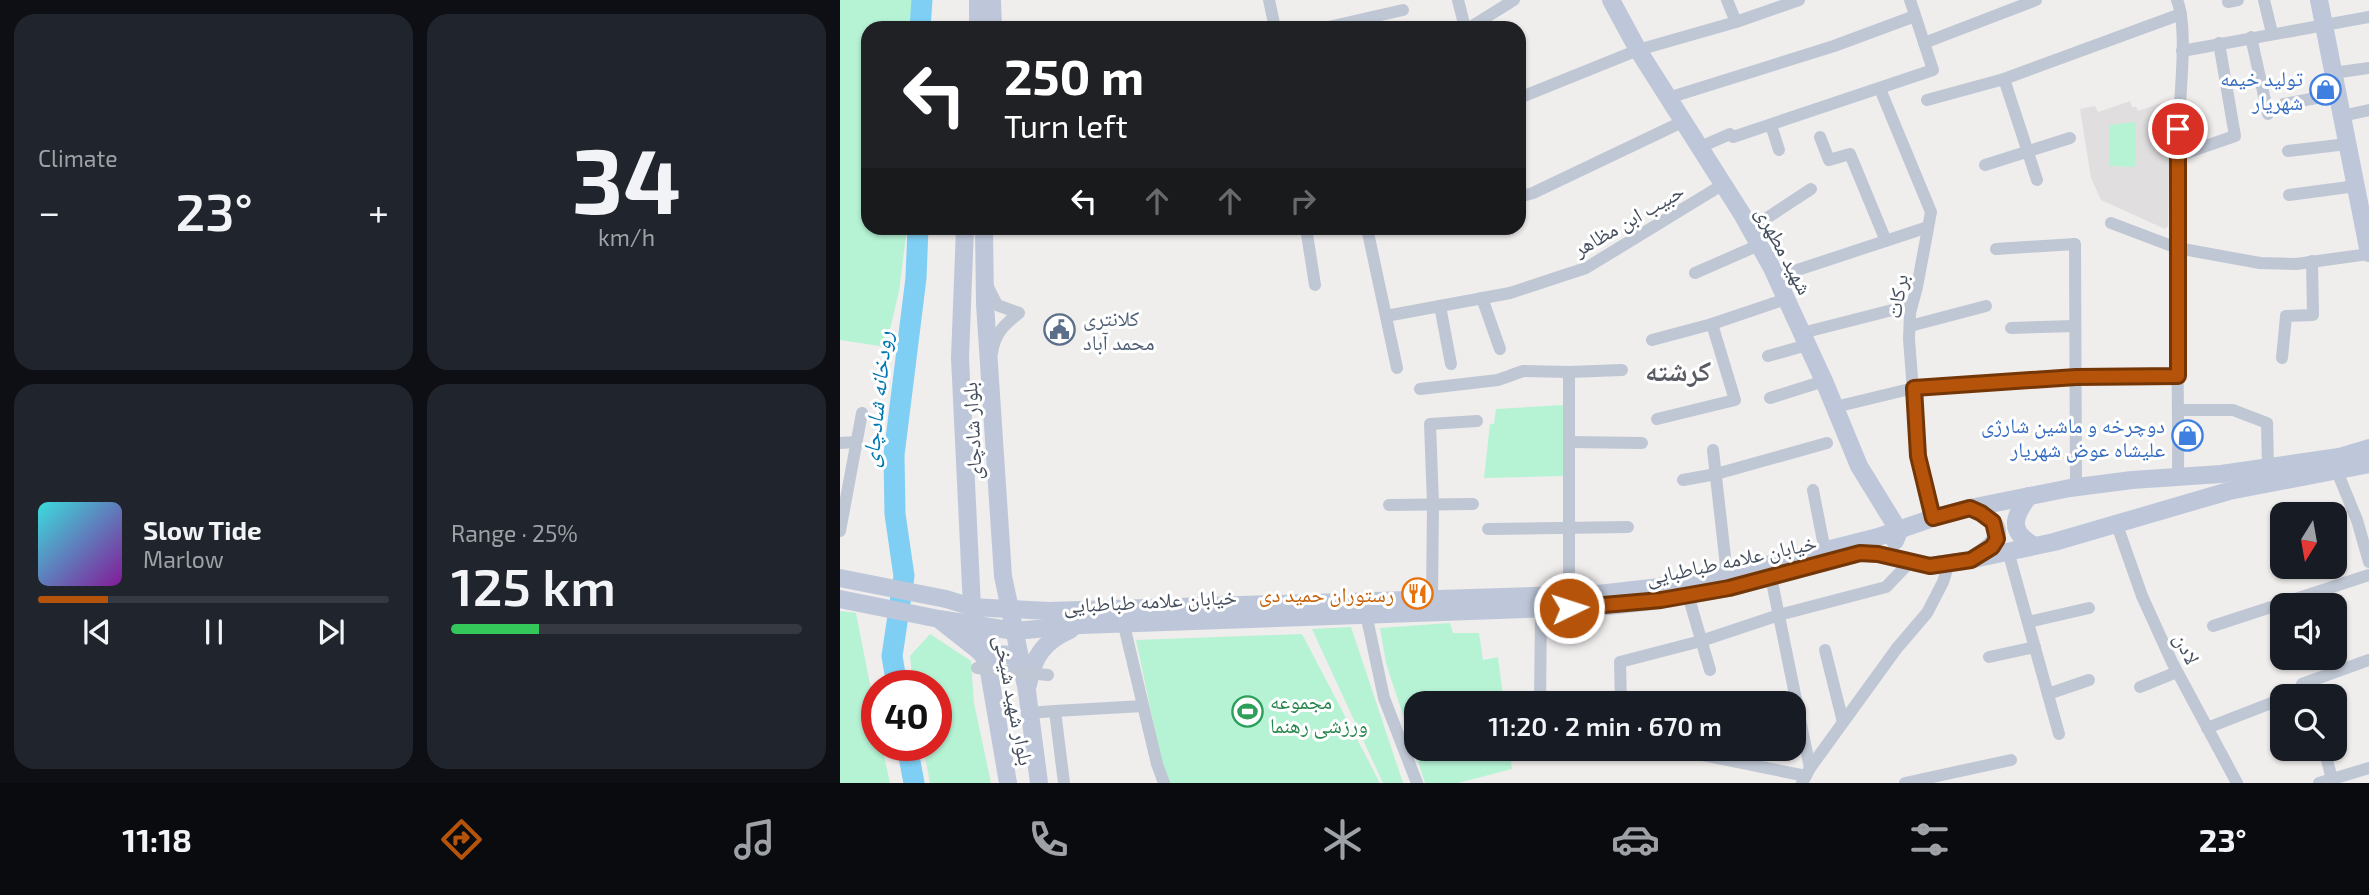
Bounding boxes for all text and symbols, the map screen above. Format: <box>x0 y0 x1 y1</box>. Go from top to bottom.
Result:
text: 250 m <box>1004 46 1144 105</box>
icon: left <box>889 49 980 140</box>
place label: تولید خیمه شهریار <box>2220 65 2303 115</box>
shop icon: تولید خیمه شهریار <box>2309 72 2343 106</box>
pin <box>2148 99 2208 159</box>
text: Turn left <box>1004 106 1128 144</box>
icon: arrive <box>2159 110 2197 148</box>
text: 34 <box>572 123 681 232</box>
text: Climate <box>38 144 118 172</box>
street label: حبیب ابن مظاهر <box>1567 177 1689 263</box>
text: 23° <box>175 179 253 241</box>
icon: left <box>1065 182 1103 220</box>
icon: ahead <box>1138 182 1176 220</box>
icon: ahead <box>1211 182 1249 220</box>
icon: right <box>1284 182 1322 220</box>
text: − <box>38 188 60 234</box>
text: + <box>368 188 389 234</box>
street label: شهید مطهری <box>1750 202 1819 299</box>
text: km/h <box>598 223 655 251</box>
street label: برکات <box>1880 272 1913 320</box>
place label: کلانتری محمد آباد <box>1083 305 1155 354</box>
public building icon: کلانتری محمد آباد <box>1043 312 1077 346</box>
water label: رودخانه شادچای <box>855 329 899 469</box>
district label: کرشته <box>1645 353 1711 387</box>
street label: بلوار شادچای <box>956 381 987 481</box>
place label: دوچرخه و ماشین شارژی علیشاه عوض شهریار <box>1981 412 2165 463</box>
shop icon: دوچرخه و ماشین شارژی علیشاه عوض شهریار <box>2171 419 2205 453</box>
north arrow <box>2270 502 2347 579</box>
map controls <box>2270 502 2347 761</box>
text: Slow Tide <box>143 514 262 545</box>
text: Range · 25% <box>451 519 578 547</box>
street label: خیابان علامه طباطبایی <box>1643 529 1819 591</box>
text: Marlow <box>143 545 224 573</box>
text: 125 km <box>451 554 616 616</box>
position arrow <box>1532 571 1606 645</box>
restaurant icon: رستوران حمید دی <box>1400 576 1434 610</box>
place label: رستوران حمید دی <box>1259 581 1394 607</box>
street label: خیابان علامه طباطبایی <box>1063 583 1237 619</box>
button: sound <box>2270 593 2347 670</box>
icon: previous <box>78 613 116 651</box>
icon: pause <box>195 613 233 651</box>
icon: next <box>312 613 350 651</box>
street label: لادن <box>2169 628 2206 668</box>
street label: بلوار شهید شیخی <box>988 633 1040 768</box>
speed limit sign: 40 <box>861 670 952 761</box>
button: search <box>2270 684 2347 761</box>
place label: مجموعه ورزشی رهنما <box>1270 688 1368 739</box>
sports icon: مجموعه ورزشی رهنما <box>1230 695 1264 729</box>
text: 11:20 · 2 min · 670 m <box>1488 710 1722 741</box>
icon: directions <box>437 815 486 864</box>
icon: music <box>730 815 779 864</box>
icon: phone <box>1024 815 1073 864</box>
icon: climate <box>1318 815 1367 864</box>
icon: car <box>1611 815 1660 864</box>
icon: filters <box>1905 815 1954 864</box>
text: 11:18 <box>122 820 192 858</box>
text: 23° <box>2199 820 2247 858</box>

